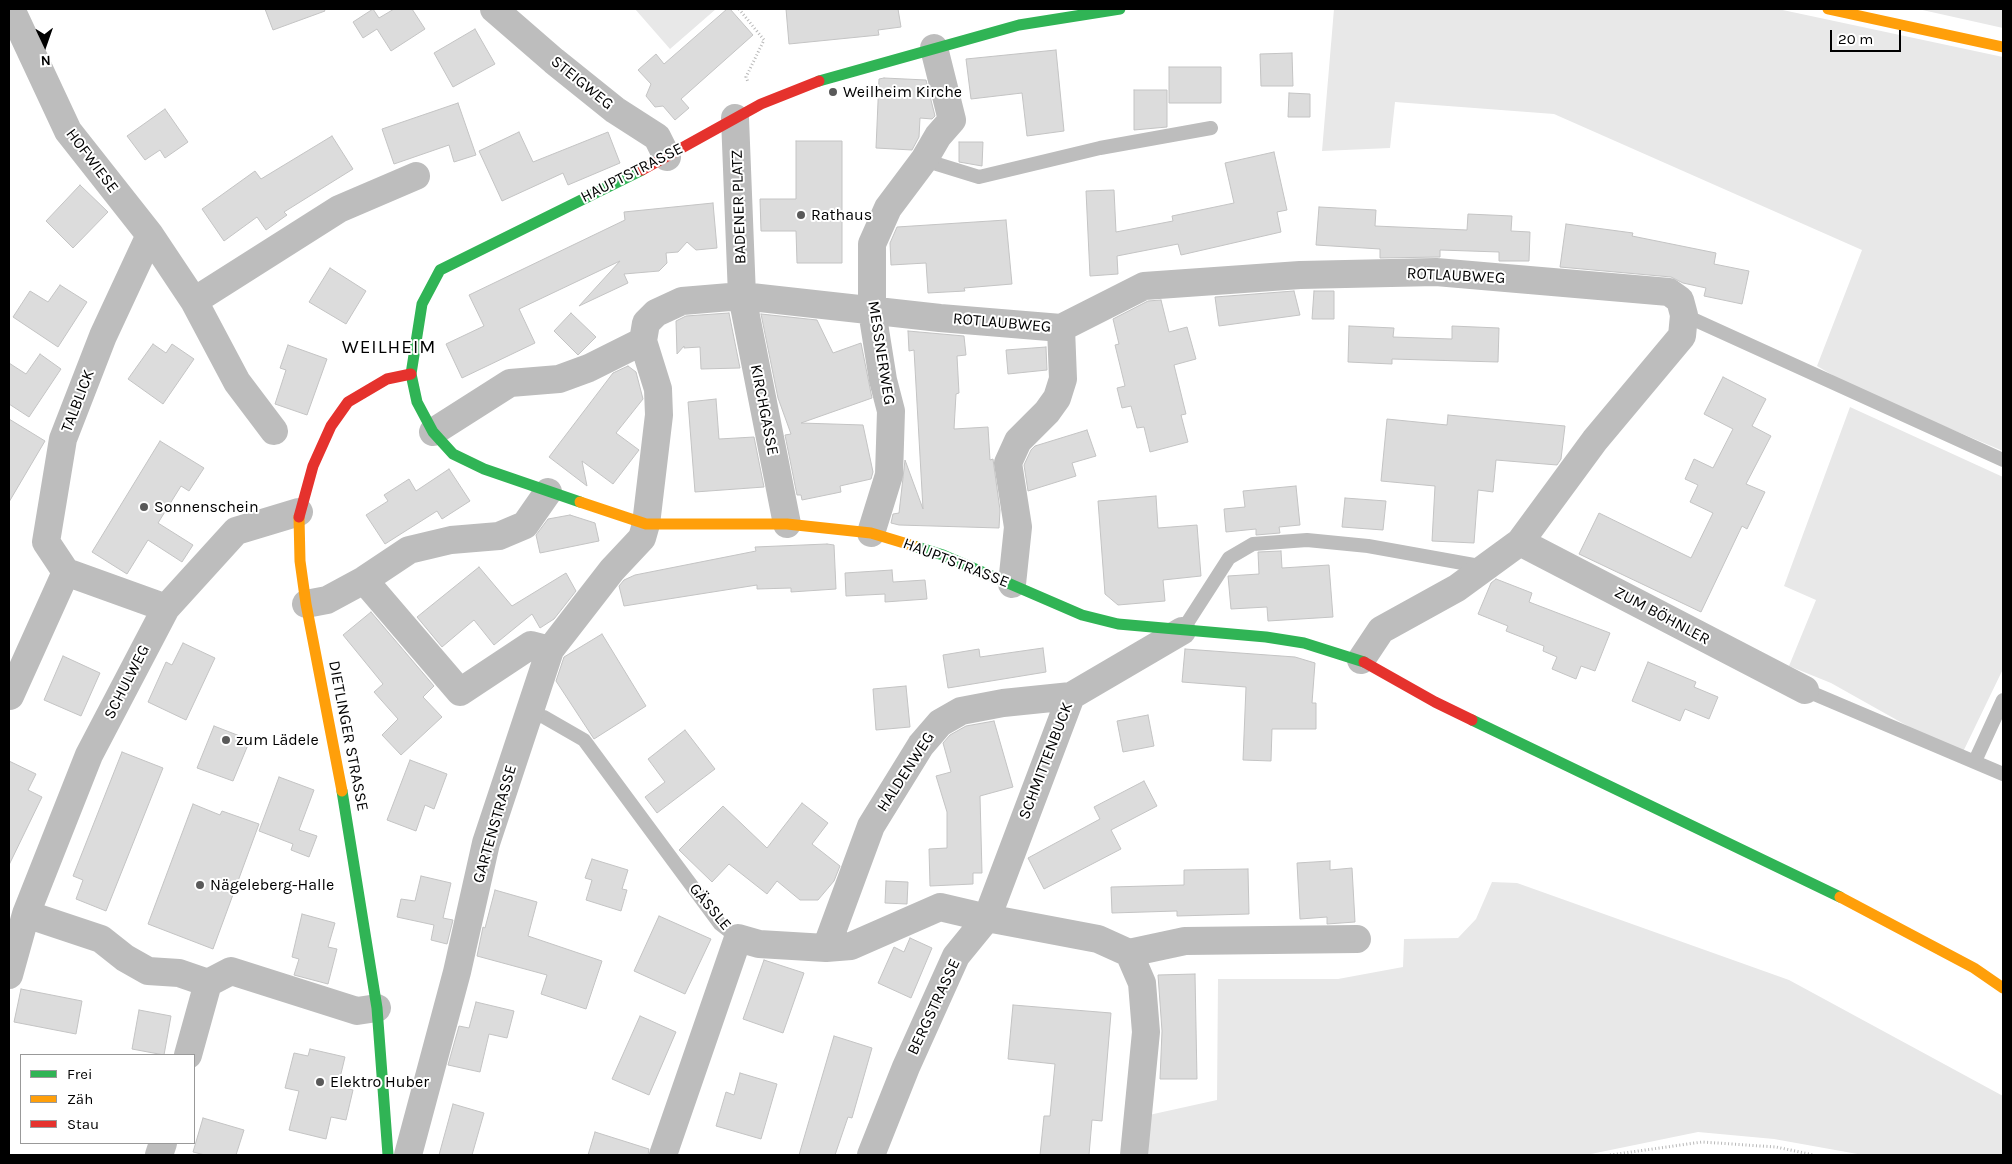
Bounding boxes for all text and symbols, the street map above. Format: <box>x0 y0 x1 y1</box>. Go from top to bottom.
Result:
north arrow <box>20 20 70 70</box>
scale bar <box>1832 20 1903 52</box>
text: 20 m <box>1838 30 1873 48</box>
text: N <box>40 52 51 69</box>
street label: STEIGWEG <box>547 52 617 114</box>
place label: Weilheim Kirche <box>843 82 962 102</box>
marker: Weilheim Kirche <box>827 86 839 98</box>
street label: HOFWIESE <box>62 125 122 197</box>
street label: HAUPTSTRASSE <box>578 139 686 207</box>
street label: BADENER PLATZ <box>727 149 751 265</box>
place label: Rathaus <box>811 205 872 225</box>
marker: Rathaus <box>795 209 807 221</box>
street label: ROTLAUBWEG <box>1406 264 1506 288</box>
street label: MESSNERWEG <box>863 300 899 406</box>
street label: ROTLAUBWEG <box>952 309 1052 337</box>
district label: WEILHEIM <box>341 337 437 359</box>
street label: KIRCHGASSE <box>746 363 782 457</box>
street label: TALBLICK <box>57 367 99 435</box>
place label: Sonnenschein <box>154 497 259 517</box>
marker: Sonnenschein <box>138 501 150 513</box>
street label: HAUPTSTRASSE <box>900 534 1012 592</box>
street label: ZUM BÖHNLER <box>1611 583 1713 649</box>
street label: SCHULWEG <box>100 642 154 722</box>
street label: DIETLINGER STRASSE <box>324 659 372 813</box>
street label: SCHMITTENBUCK <box>1015 700 1077 822</box>
street label: HALDENWEG <box>873 728 939 816</box>
place label: zum Lädele <box>236 730 319 750</box>
marker: zum Lädele <box>220 734 232 746</box>
street label: GARTENSTRASSE <box>469 763 521 885</box>
place label: Nägeleberg-Halle <box>210 875 334 895</box>
marker: Nägeleberg-Halle <box>194 879 206 891</box>
street label: GÄSSLE <box>685 880 735 934</box>
street label: BERGSTRASSE <box>903 956 965 1058</box>
legend <box>20 1054 195 1144</box>
text: Frei <box>67 1065 92 1083</box>
place label: Elektro Huber <box>330 1072 429 1092</box>
marker: Elektro Huber <box>314 1076 326 1088</box>
text: Zäh <box>67 1090 93 1108</box>
text: Stau <box>67 1115 99 1133</box>

